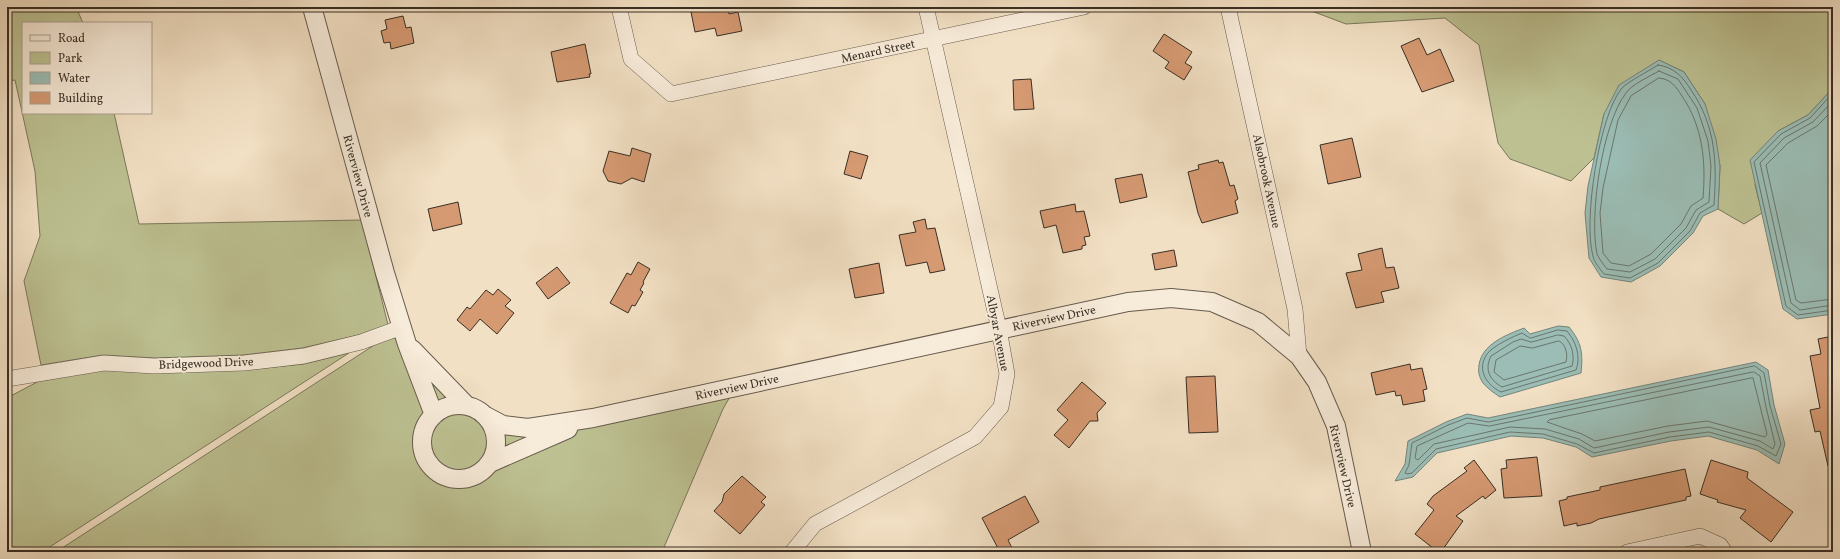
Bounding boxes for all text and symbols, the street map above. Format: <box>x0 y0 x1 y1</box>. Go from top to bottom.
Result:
legend <box>22 22 152 114</box>
text: Road <box>58 31 85 47</box>
street label: Menard Street <box>840 36 917 68</box>
text: Park <box>58 51 83 67</box>
text: Water <box>58 71 90 87</box>
text: Building <box>58 91 103 107</box>
street label: Riverview Drive <box>338 133 376 220</box>
street label: Alsobrook Avenue <box>1248 133 1284 230</box>
street label: Albyar Avenue <box>982 294 1012 373</box>
street label: Riverview Drive <box>1011 302 1098 336</box>
street label: Bridgewood Drive <box>158 354 254 374</box>
street label: Riverview Drive <box>694 371 781 405</box>
street label: Riverview Drive <box>1325 423 1359 510</box>

